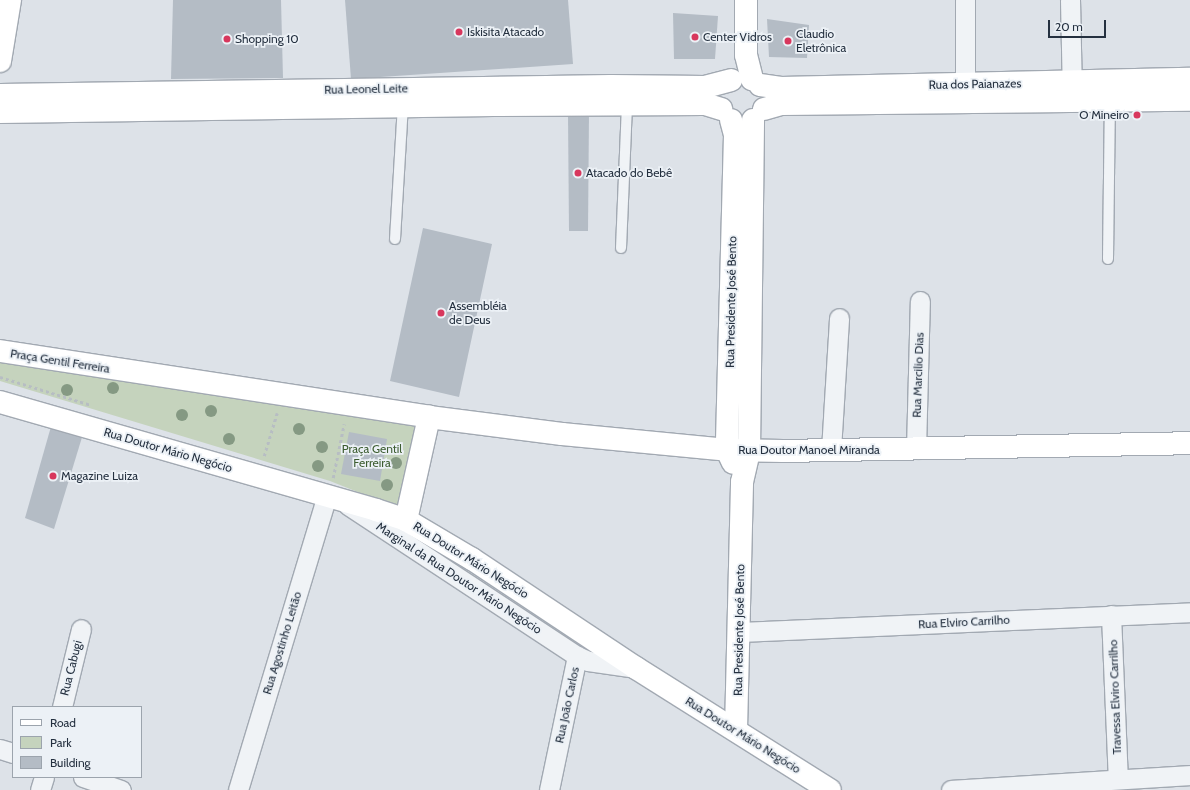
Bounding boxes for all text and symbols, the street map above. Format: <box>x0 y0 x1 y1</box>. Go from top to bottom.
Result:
scale bar <box>1050 12 1108 38</box>
text: 20 m <box>1055 19 1083 34</box>
place label: Iskisita Atacado <box>467 25 544 39</box>
marker: Iskisita Atacado <box>454 27 464 37</box>
place label: Claudio Eletrônica <box>796 27 846 55</box>
place label: Center Vidros <box>703 30 772 44</box>
place label: Shopping 10 <box>235 32 299 46</box>
marker: Center Vidros <box>690 32 700 42</box>
marker: Shopping 10 <box>222 34 232 44</box>
marker: Claudio Eletrônica <box>783 36 793 46</box>
street label: Rua dos Paianazes <box>929 76 1021 92</box>
street label: Rua Leonel Leite <box>324 81 408 97</box>
place label: O Mineiro <box>1079 108 1129 122</box>
marker: O Mineiro <box>1132 110 1142 120</box>
place label: Atacado do Bebê <box>586 166 672 180</box>
marker: Atacado do Bebê <box>573 168 583 178</box>
street label: Rua Presidente José Bento <box>723 236 739 368</box>
place label: Assembléia de Deus <box>449 299 507 327</box>
marker: Assembléia de Deus <box>436 308 446 318</box>
street label: Rua Marcilio Dias <box>909 332 927 418</box>
street label: Praça Gentil Ferreira <box>9 346 111 376</box>
street label: Rua Doutor Mário Negócio <box>102 425 234 475</box>
park label: Praça Gentil Ferreira <box>342 442 402 470</box>
street label: Rua Doutor Manoel Miranda <box>738 443 880 457</box>
place label: Magazine Luiza <box>61 469 138 483</box>
marker: Magazine Luiza <box>48 471 58 481</box>
street label: Marginal da Rua Doutor Mário Negócio <box>374 519 544 637</box>
street label: Rua Doutor Mário Negócio <box>411 519 531 601</box>
street label: Rua Presidente José Bento <box>731 564 747 696</box>
street label: Rua Agostinho Leitão <box>260 590 304 696</box>
street label: Rua Elviro Carrilho <box>918 612 1010 632</box>
street label: Rua Cabugi <box>57 639 85 697</box>
street label: Travessa Elviro Carrilho <box>1106 639 1124 755</box>
street label: Rua João Carlos <box>552 666 582 744</box>
street label: Rua Doutor Mário Negócio <box>683 694 803 776</box>
legend <box>12 706 142 778</box>
text: Road <box>50 715 76 730</box>
text: Park <box>50 735 72 750</box>
text: Building <box>50 755 91 770</box>

